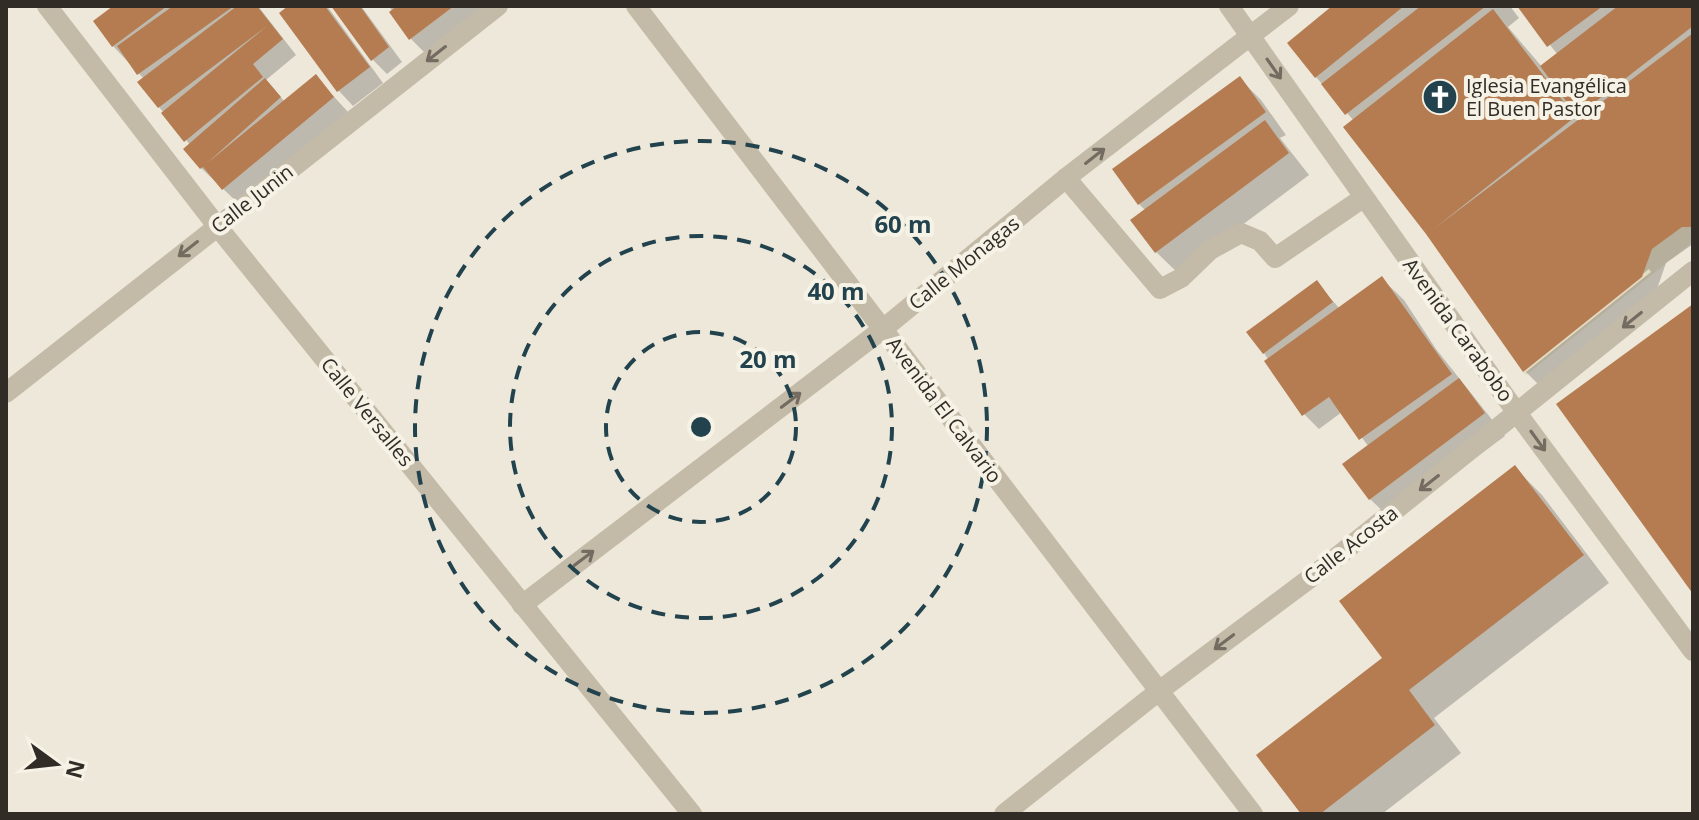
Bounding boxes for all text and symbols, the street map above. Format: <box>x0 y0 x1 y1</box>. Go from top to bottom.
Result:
one-way arrow <box>426 45 448 62</box>
one-way arrow <box>1266 58 1283 80</box>
place label: Iglesia Evangélica El Buen Pastor <box>1466 72 1627 122</box>
church icon: Iglesia Evangélica El Buen Pastor <box>1421 78 1459 116</box>
one-way arrow <box>1084 148 1105 165</box>
street label: Calle Junin <box>205 158 298 239</box>
text: 60 m <box>874 207 932 240</box>
street label: Calle Monagas <box>903 210 1025 316</box>
one-way arrow <box>178 240 199 258</box>
street label: Avenida Carabobo <box>1397 252 1520 407</box>
text: 40 m <box>807 274 865 307</box>
one-way arrow <box>1622 312 1643 329</box>
street label: Avenida El Calvario <box>881 331 1008 488</box>
text: 20 m <box>739 342 797 375</box>
street label: Calle Versalles <box>315 351 420 472</box>
one-way arrow <box>780 391 801 408</box>
centre of rings <box>687 413 715 441</box>
one-way arrow <box>1530 430 1547 451</box>
one-way arrow <box>1419 474 1440 492</box>
street label: Calle Acosta <box>1298 499 1403 590</box>
one-way arrow <box>573 549 594 566</box>
one-way arrow <box>1214 634 1235 651</box>
north arrow <box>16 724 96 804</box>
text: N <box>59 757 93 782</box>

